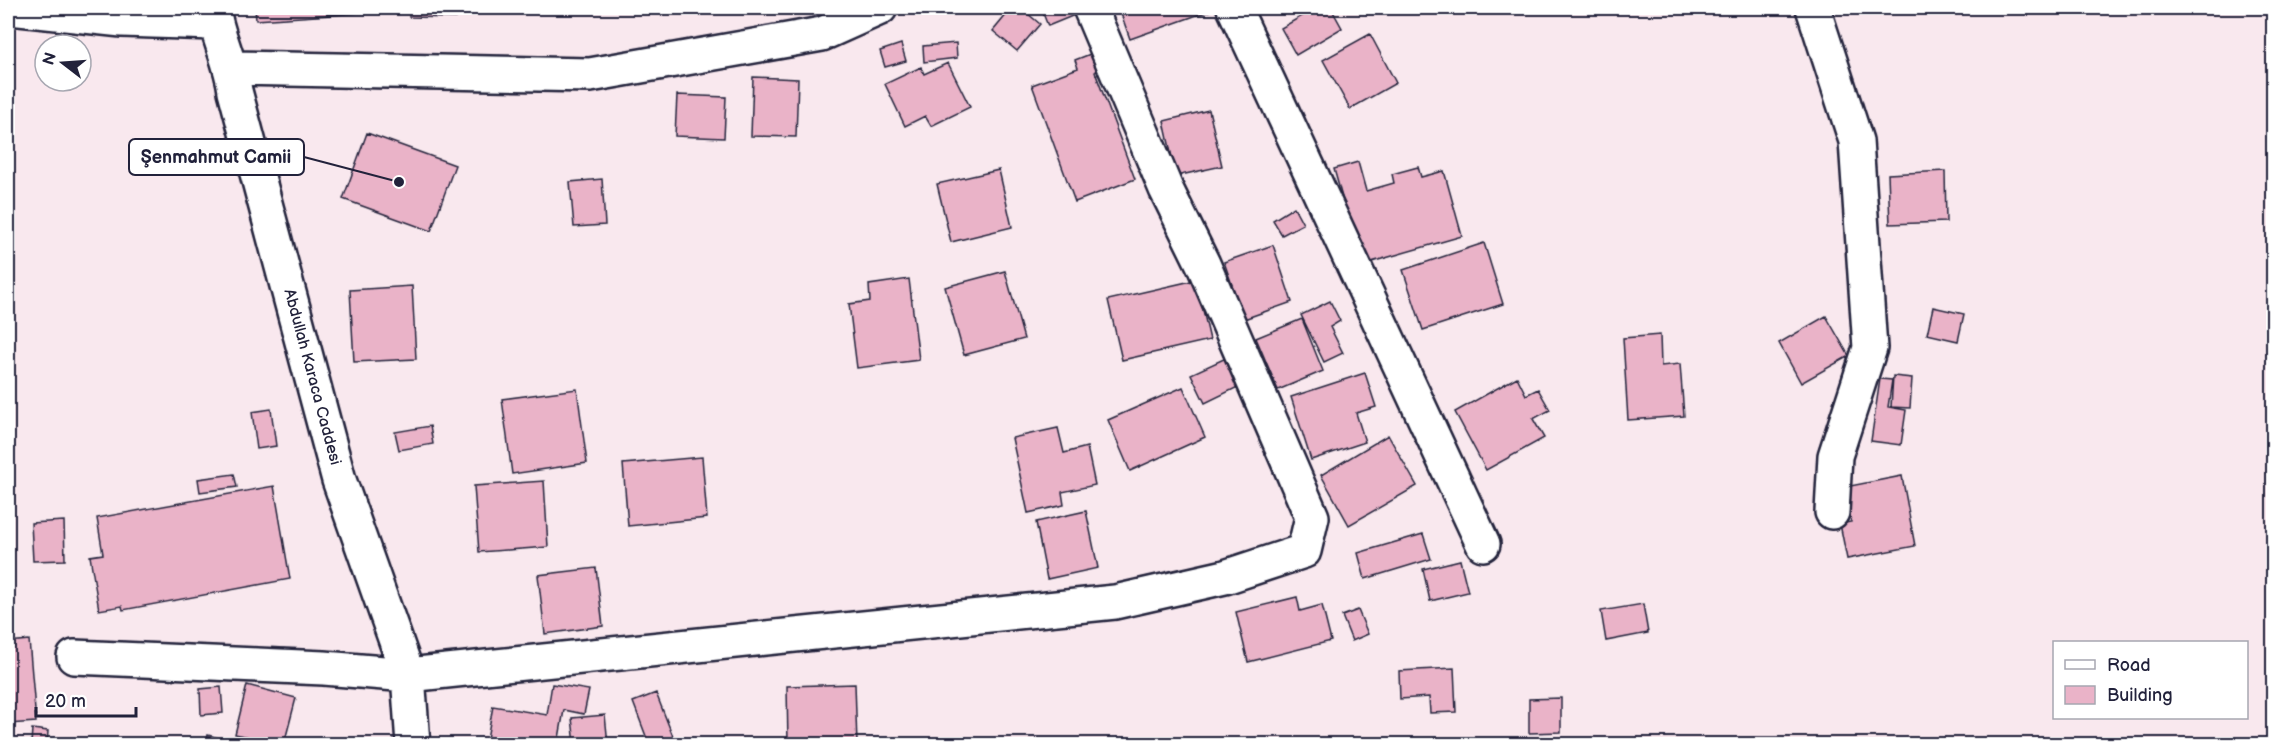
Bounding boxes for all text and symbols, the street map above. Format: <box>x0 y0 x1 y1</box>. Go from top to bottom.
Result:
north arrow <box>33 33 93 93</box>
text: N <box>39 51 61 68</box>
callout: Şenmahmut Camii <box>129 139 304 175</box>
text: Şenmahmut Camii <box>141 147 291 168</box>
street label: Abdullah Karaca Caddesi <box>279 287 345 467</box>
legend <box>2053 641 2248 719</box>
text: Road <box>2107 655 2151 676</box>
scale bar <box>36 680 136 718</box>
text: Building <box>2107 685 2173 706</box>
text: 20 m <box>45 691 86 712</box>

